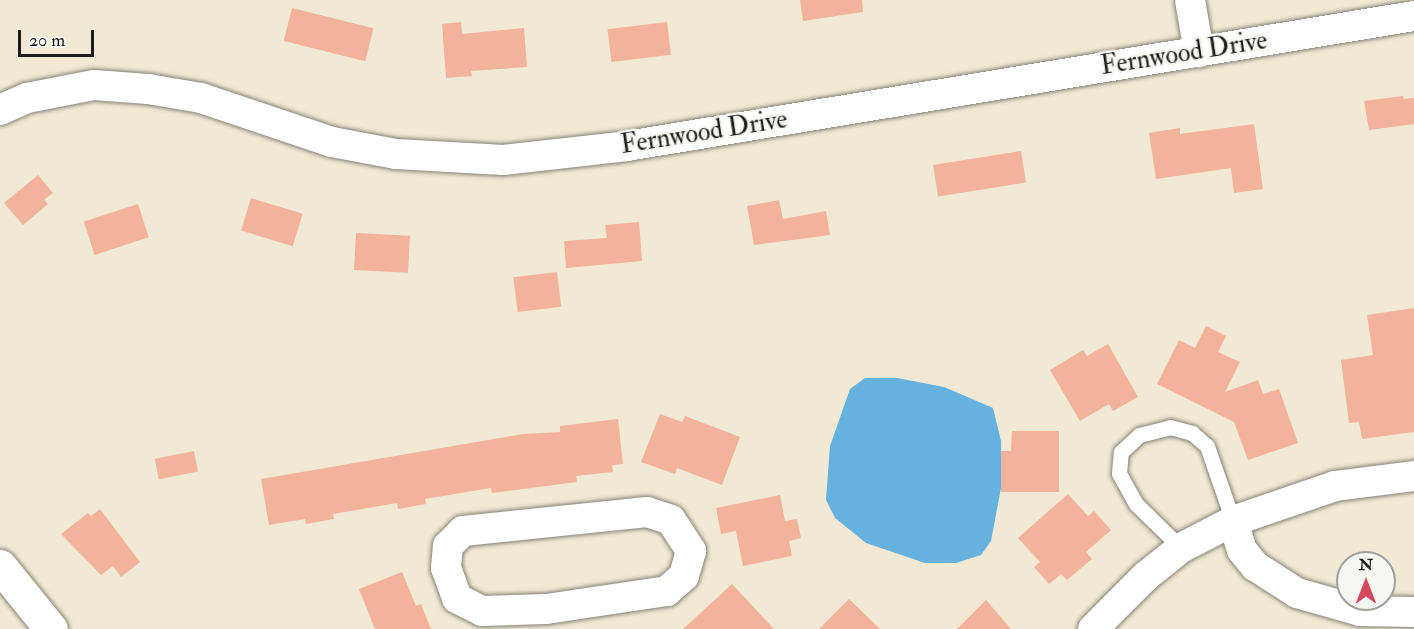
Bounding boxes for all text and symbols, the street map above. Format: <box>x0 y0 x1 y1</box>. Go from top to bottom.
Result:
scale bar <box>21 18 98 56</box>
street label: Fernwood Drive <box>1099 25 1269 83</box>
text: 20 m <box>29 29 65 52</box>
street label: Fernwood Drive <box>619 104 789 162</box>
north arrow <box>1336 551 1396 611</box>
text: N <box>1359 555 1373 575</box>

